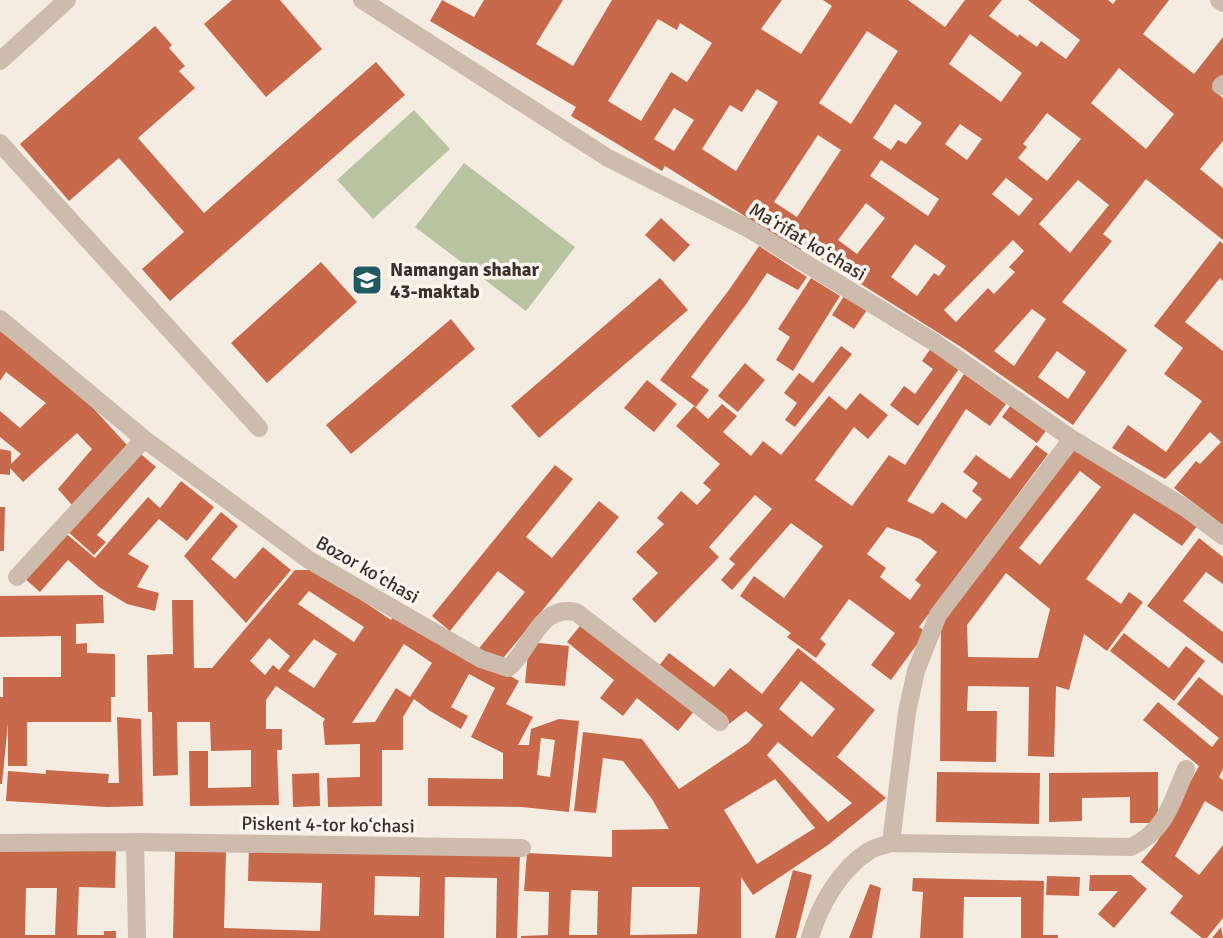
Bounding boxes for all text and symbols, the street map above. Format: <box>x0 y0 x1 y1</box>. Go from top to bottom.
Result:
street label: Maʻrifat koʻchasi <box>745 197 870 286</box>
place label: Namangan shahar 43-maktab <box>390 258 540 304</box>
school or university icon: Namangan shahar 43-maktab <box>350 263 384 297</box>
street label: Bozor koʻchasi <box>312 531 423 609</box>
street label: Piskent 4-tor koʻchasi <box>241 811 415 839</box>

